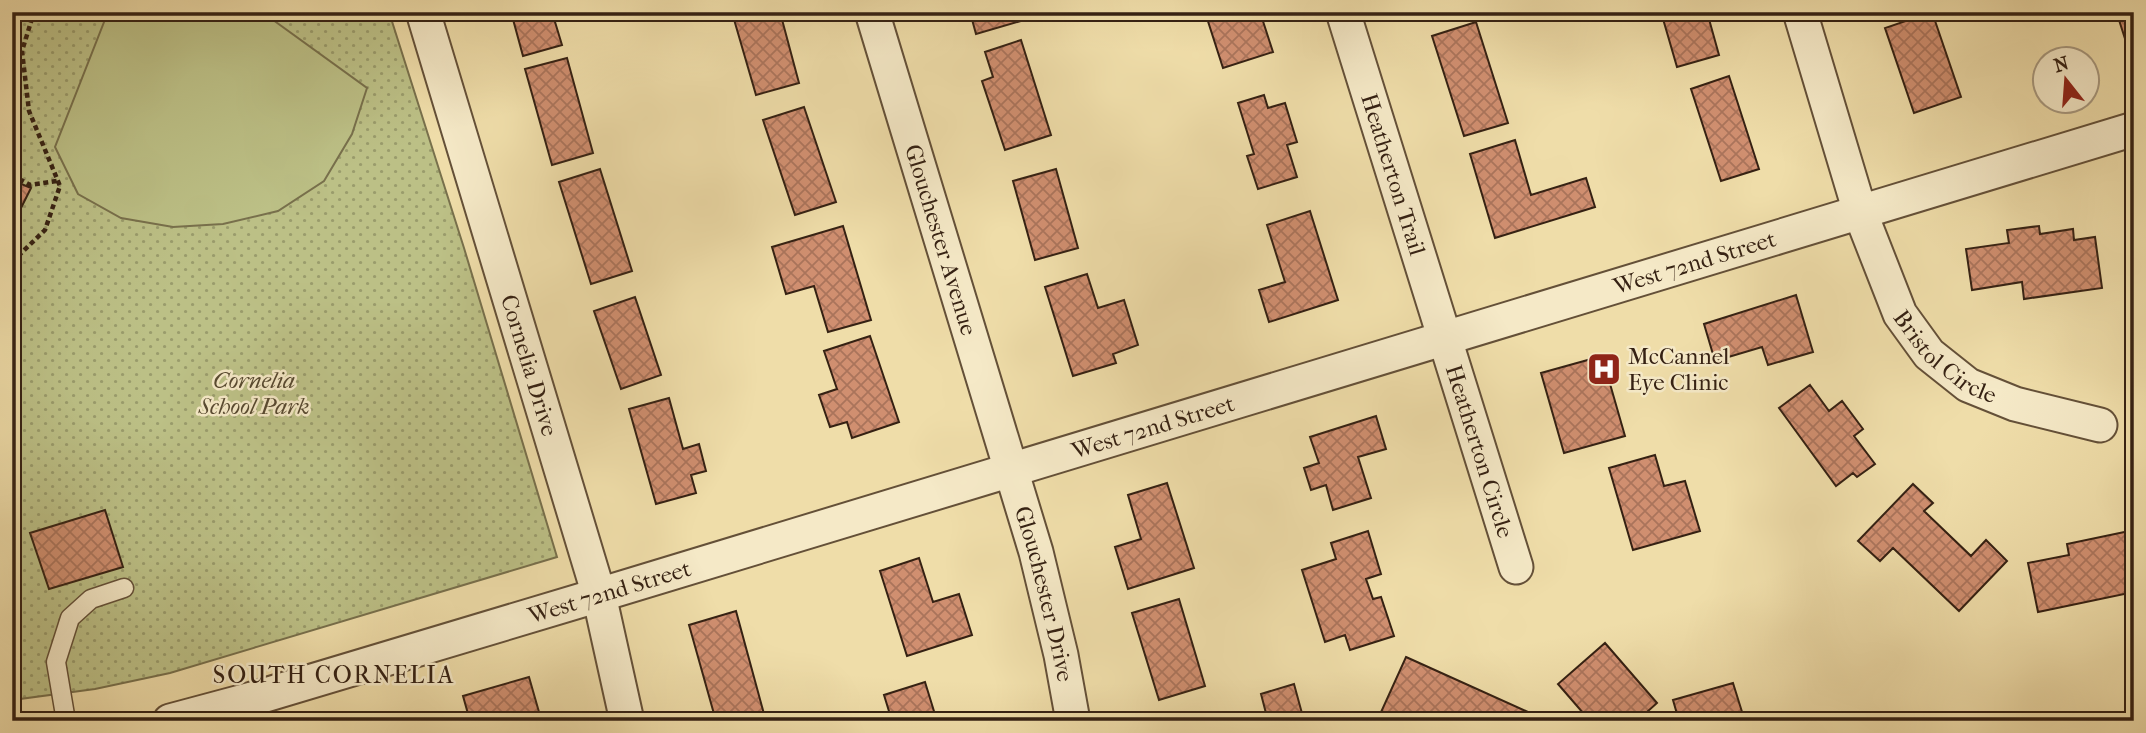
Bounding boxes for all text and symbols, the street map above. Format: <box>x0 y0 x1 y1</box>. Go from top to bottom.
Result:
north arrow <box>2030 46 2100 116</box>
text: N <box>2051 52 2072 77</box>
street label: Heatherton Trail <box>1355 90 1431 259</box>
street label: Glouchester Avenue <box>899 141 982 339</box>
street label: West 72nd Street <box>1609 226 1779 301</box>
street label: Cornelia Drive <box>495 291 563 439</box>
street label: Bristol Circle <box>1888 305 2000 409</box>
place label: McCannel Eye Clinic <box>1628 343 1730 396</box>
hospital icon: McCannel Eye Clinic <box>1585 350 1623 388</box>
street label: Heatherton Circle <box>1440 361 1519 541</box>
park label: Cornelia School Park <box>197 367 310 420</box>
street label: West 72nd Street <box>1068 390 1238 465</box>
street label: Glouchester Drive <box>1009 503 1079 684</box>
street label: West 72nd Street <box>524 555 694 630</box>
district label: SOUTH CORNELIA <box>213 661 455 689</box>

